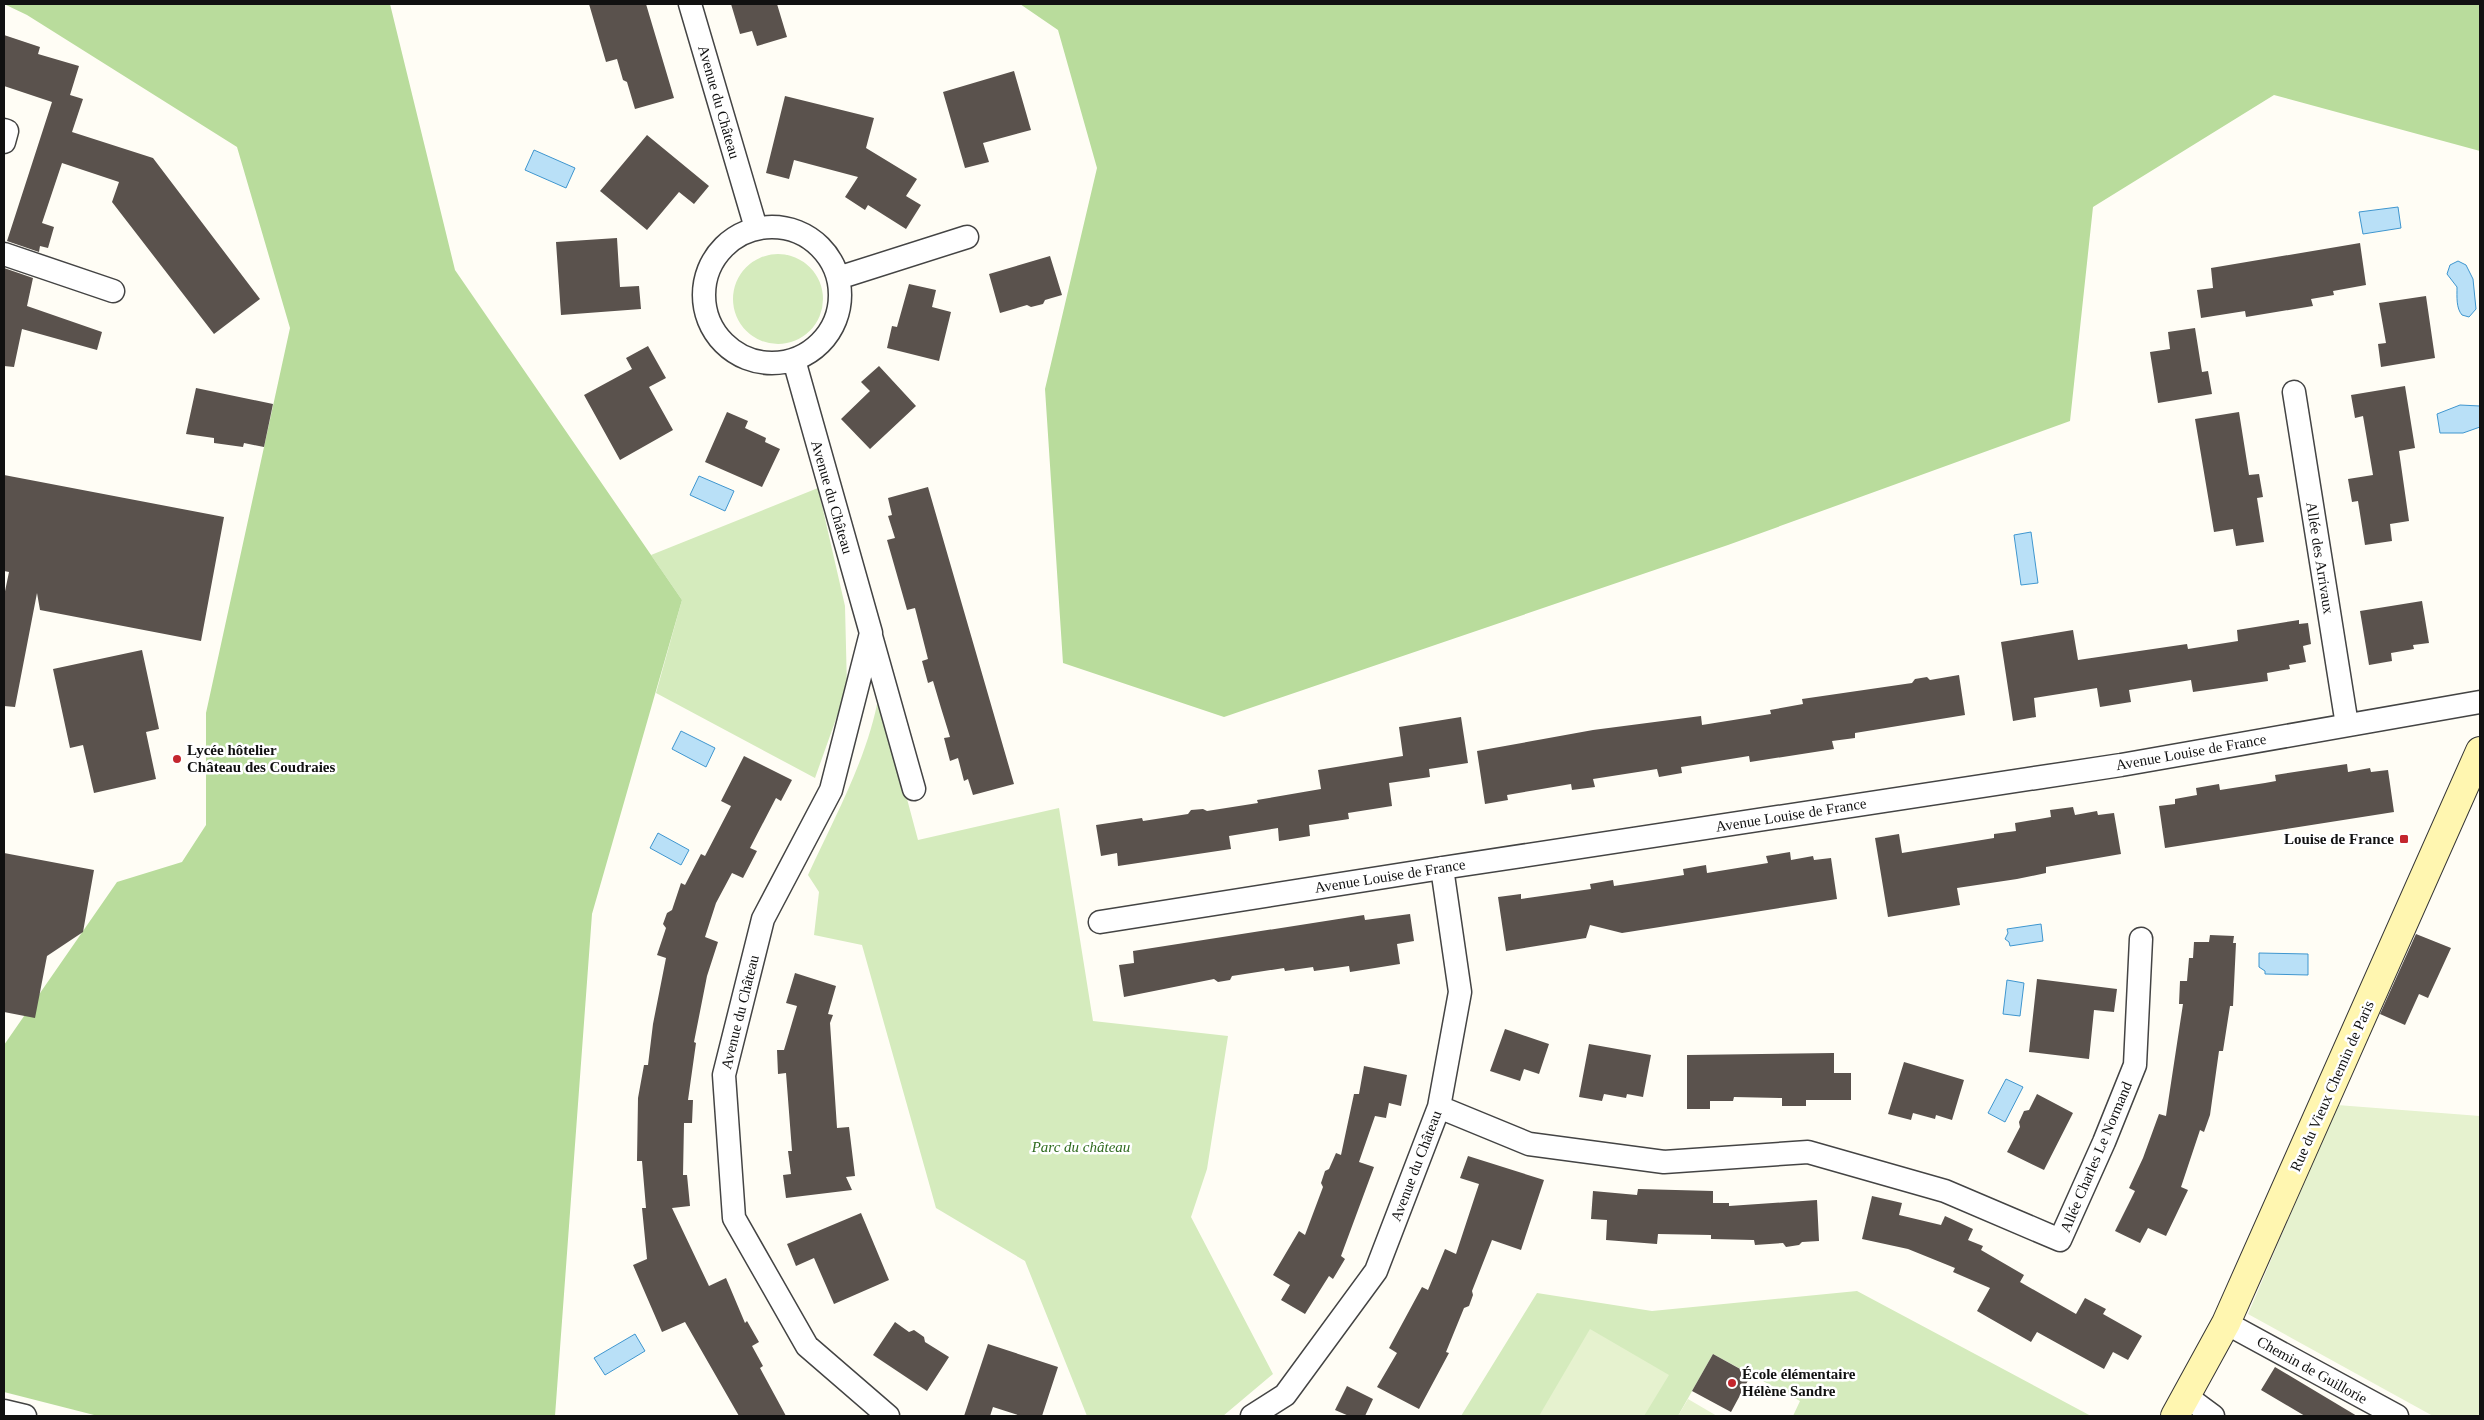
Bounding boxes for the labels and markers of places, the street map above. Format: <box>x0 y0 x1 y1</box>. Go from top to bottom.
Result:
place label: Lycée hôtelier Château des Coudraies <box>187 742 336 775</box>
marker: Lycée hôtelier Château des Coudraies <box>171 753 183 765</box>
place label: Louise de France <box>2284 831 2394 847</box>
marker: Louise de France <box>2398 833 2410 845</box>
place label: École élémentaire Hélène Sandre <box>1742 1366 1856 1399</box>
marker: École élémentaire Hélène Sandre <box>1726 1377 1738 1389</box>

